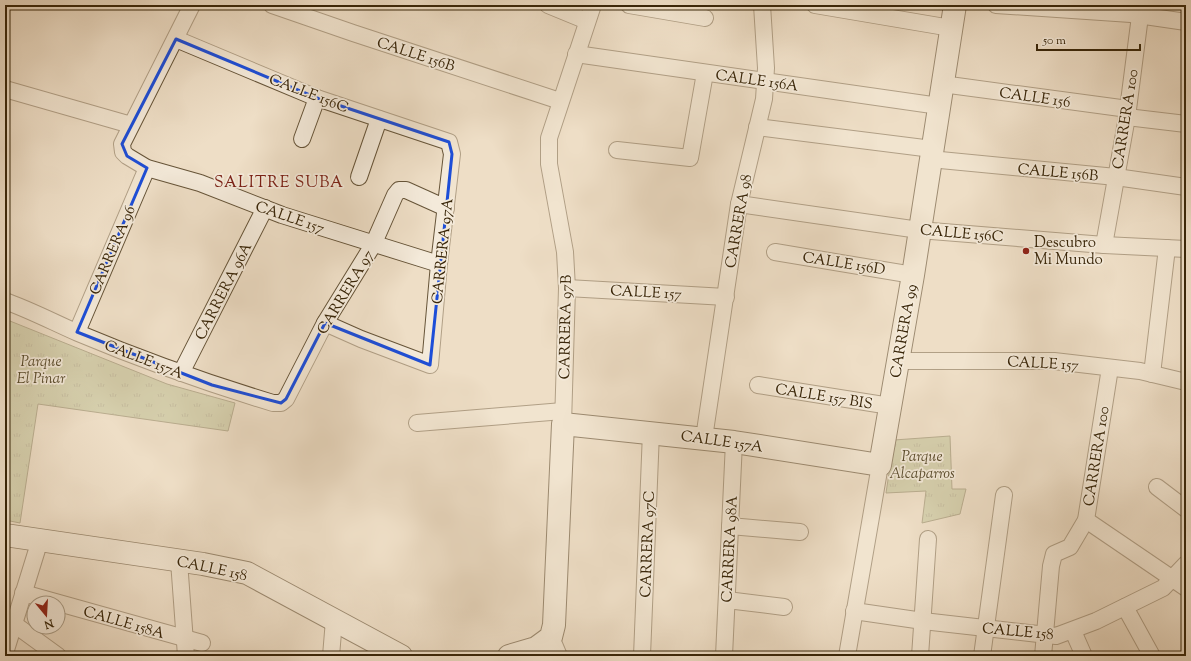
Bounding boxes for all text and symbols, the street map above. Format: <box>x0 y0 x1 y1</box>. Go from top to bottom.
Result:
scale bar <box>1037 26 1140 52</box>
text: 50 m <box>1042 32 1066 50</box>
street label: CALLE 156B <box>374 33 458 78</box>
street label: CALLE 156A <box>714 65 800 98</box>
street label: CARRERA 100 <box>1108 68 1145 171</box>
street label: CALLE 156C <box>266 70 351 119</box>
street label: CALLE 156 <box>998 83 1072 114</box>
street label: CALLE 156B <box>1017 159 1100 188</box>
district label: SALITRE SUBA <box>214 172 344 195</box>
street label: CARRERA 98 <box>721 173 758 270</box>
street label: CALLE 157 <box>252 197 327 240</box>
street label: CARRERA 97A <box>427 197 459 305</box>
street label: CARRERA 96 <box>85 203 142 298</box>
street label: CALLE 156C <box>919 220 1005 249</box>
place label: Descubro Mi Mundo <box>1034 233 1103 271</box>
street label: CARRERA 96A <box>191 239 258 344</box>
street label: CARRERA 97 <box>313 246 380 339</box>
marker: Descubro Mi Mundo <box>1021 246 1031 256</box>
street label: CALLE 156D <box>801 248 887 281</box>
street label: CARRERA 97B <box>555 274 578 380</box>
street label: CALLE 157 <box>610 281 683 306</box>
street label: CARRERA 99 <box>886 283 923 380</box>
street label: CALLE 157A <box>101 336 186 385</box>
park label: Parque El Pinar <box>17 352 66 390</box>
street label: CALLE 157 <box>1007 352 1080 377</box>
street label: CALLE 157 BIS <box>774 379 874 416</box>
street label: CARRERA 100 <box>1079 405 1116 508</box>
street label: CALLE 157A <box>679 426 764 459</box>
park label: Parque Alcaparros <box>889 447 955 485</box>
street label: CARRERA 97C <box>636 490 661 598</box>
street label: CARRERA 98A <box>717 495 744 603</box>
street label: CALLE 158 <box>174 552 249 587</box>
north arrow <box>26 595 66 635</box>
street label: CALLE 158A <box>80 602 167 645</box>
text: N <box>42 614 56 633</box>
street label: CALLE 158 <box>981 619 1054 646</box>

